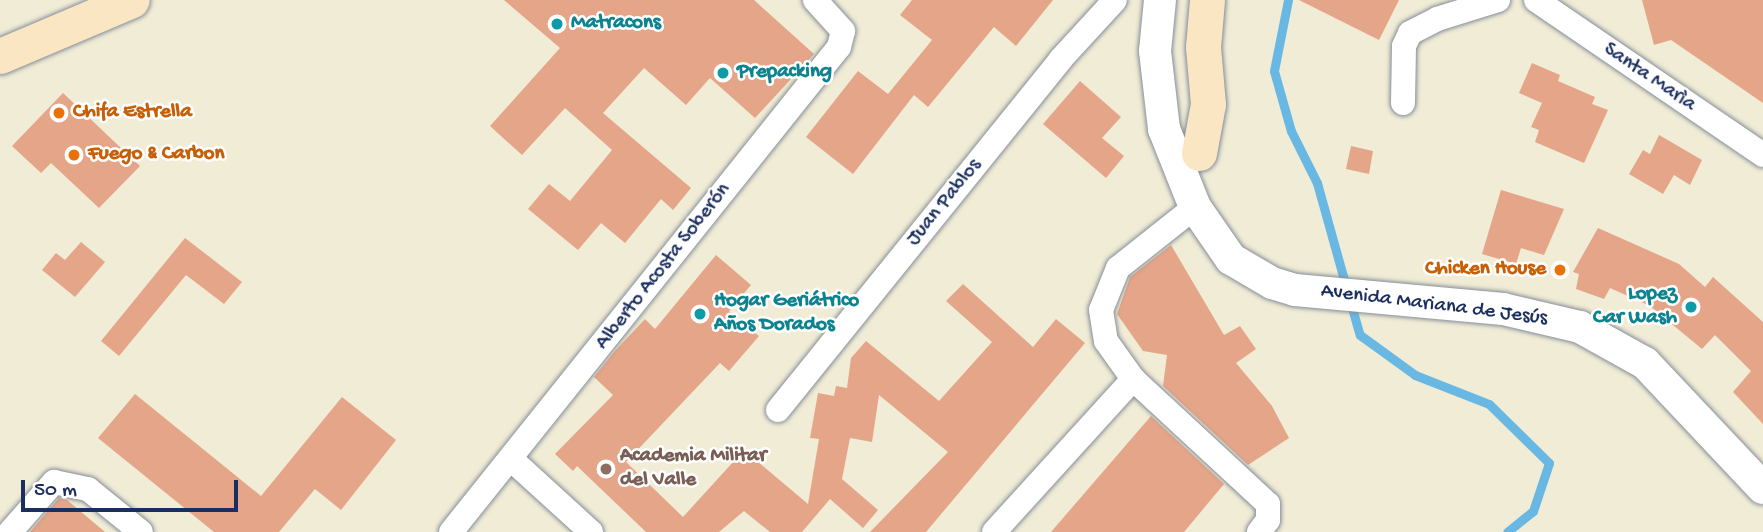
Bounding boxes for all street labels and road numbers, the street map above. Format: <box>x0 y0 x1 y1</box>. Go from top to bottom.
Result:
street label: Santa Marìa <box>1598 38 1700 118</box>
street label: Juan Pablos <box>902 154 988 252</box>
street label: Alberto Acosta Soberón <box>591 178 737 356</box>
street label: Avenida Mariana de Jesús <box>1319 280 1549 332</box>

